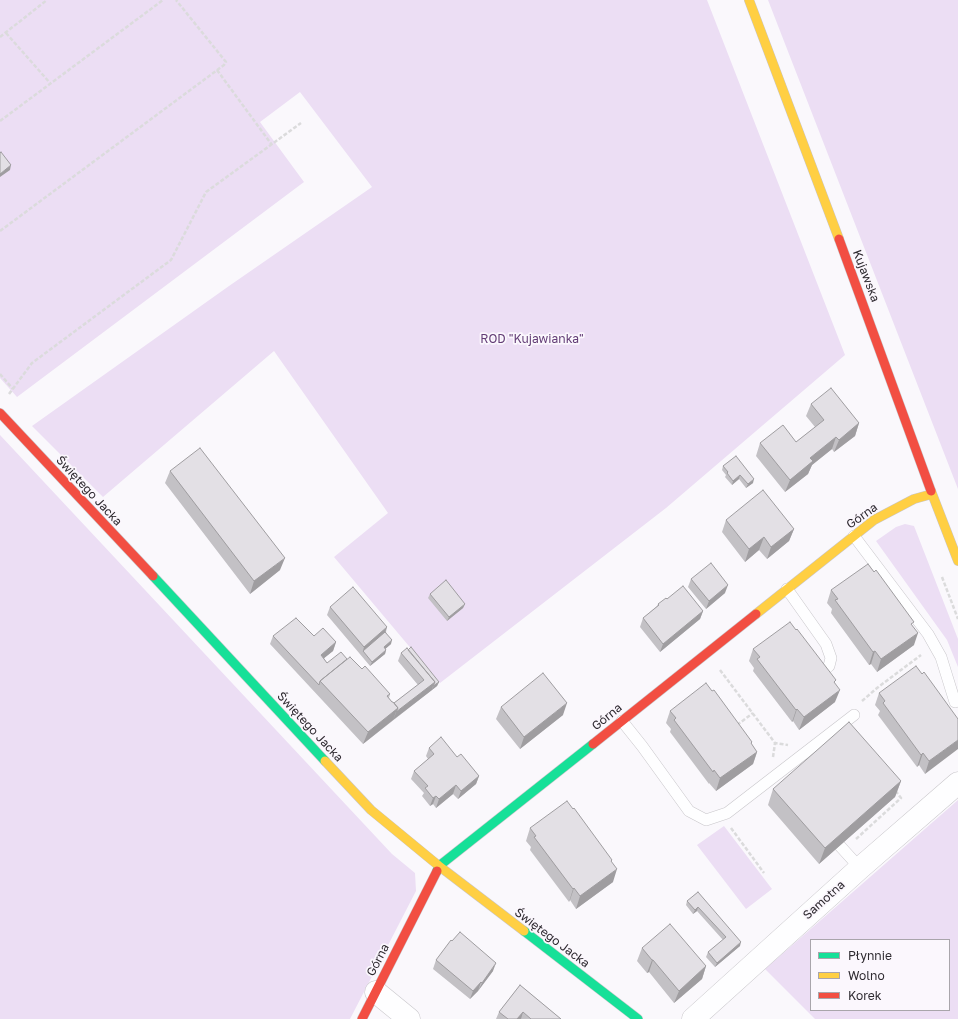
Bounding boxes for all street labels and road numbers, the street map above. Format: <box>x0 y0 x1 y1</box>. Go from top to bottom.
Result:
street label: Kujawska <box>849 248 883 304</box>
street label: Świętego Jacka <box>53 453 125 529</box>
street label: Górna <box>844 500 880 532</box>
street label: Świętego Jacka <box>274 689 346 765</box>
street label: Górna <box>589 701 625 733</box>
street label: Samotna <box>800 878 848 922</box>
street label: Świętego Jacka <box>512 905 592 971</box>
street label: Górna <box>364 941 392 979</box>

